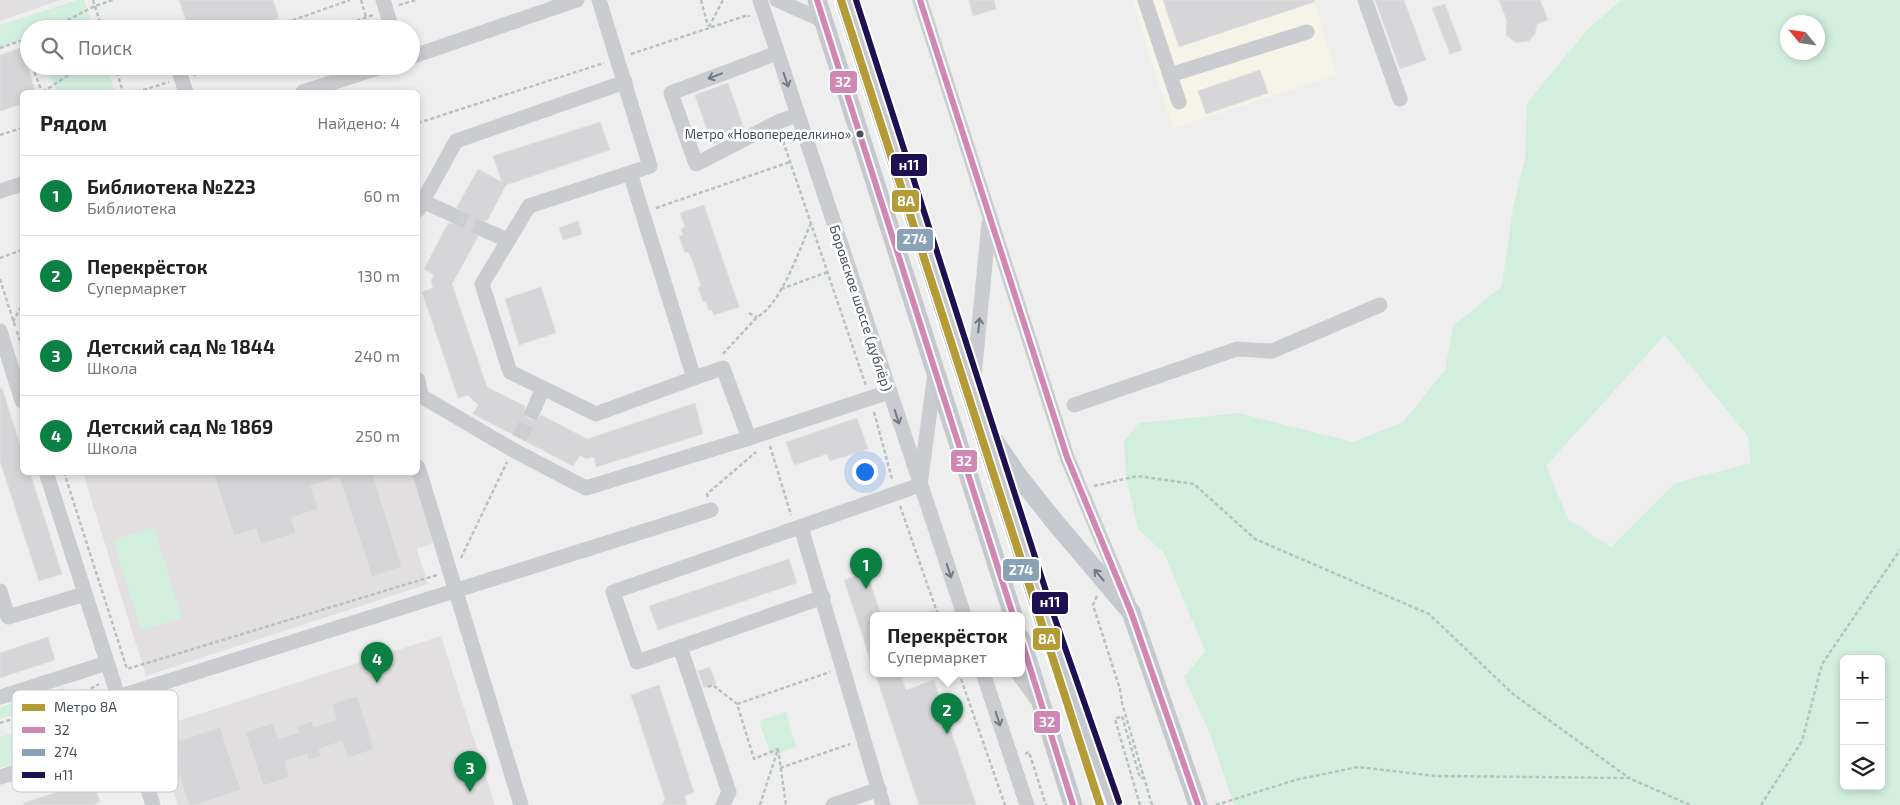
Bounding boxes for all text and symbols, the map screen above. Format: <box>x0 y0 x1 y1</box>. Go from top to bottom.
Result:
north arrow <box>1780 15 1825 60</box>
search box <box>20 20 420 75</box>
icon: search <box>38 34 66 62</box>
text: Поиск <box>78 36 132 59</box>
line badge: 32 <box>829 70 858 94</box>
one-way arrow <box>782 71 791 87</box>
one-way arrow <box>707 72 723 81</box>
text: 32 <box>835 73 851 90</box>
text: Рядом <box>40 110 107 135</box>
text: Найдено: 4 <box>317 113 400 132</box>
place label: Метро «Новопеределкино» <box>685 126 851 142</box>
marker: Метро «Новопеределкино» <box>855 129 865 139</box>
line badge: н11 <box>890 153 928 177</box>
text: н11 <box>899 156 919 173</box>
text: Библиотека №223 <box>87 175 256 198</box>
text: 1 <box>53 186 59 205</box>
text: 60 m <box>364 186 400 205</box>
line badge: 8А <box>891 189 920 213</box>
text: 8А <box>897 192 916 209</box>
text: Библиотека <box>87 198 176 217</box>
street label: Боровское шоссе (дублёр) <box>827 222 896 393</box>
line badge: 274 <box>896 228 934 252</box>
text: 274 <box>903 230 927 247</box>
text: Перекрёсток <box>87 255 207 278</box>
text: 2 <box>51 266 61 285</box>
text: 130 m <box>358 266 400 285</box>
text: Супермаркет <box>87 278 186 297</box>
one-way arrow <box>974 317 984 333</box>
text: Детский сад № 1844 <box>87 335 275 358</box>
text: 3 <box>51 346 61 365</box>
text: 240 m <box>354 346 400 365</box>
text: Школа <box>87 358 137 377</box>
one-way arrow <box>893 408 903 424</box>
text: Детский сад № 1869 <box>87 415 273 438</box>
text: 4 <box>51 426 61 445</box>
text: 250 m <box>355 426 400 445</box>
text: Школа <box>87 438 137 457</box>
line badge: 32 <box>950 449 978 473</box>
text: 32 <box>956 452 972 469</box>
your location <box>852 459 878 485</box>
pin: 1 <box>850 548 882 589</box>
line badge: 274 <box>1002 558 1040 582</box>
text: 274 <box>1009 561 1033 578</box>
one-way arrow <box>945 562 954 578</box>
one-way arrow <box>1094 569 1105 582</box>
line badge: н11 <box>1031 591 1069 615</box>
text: н11 <box>1040 593 1060 610</box>
popup <box>870 612 1025 677</box>
text: Перекрёсток <box>887 624 1008 647</box>
line badge: 8А <box>1032 627 1061 651</box>
text: 8А <box>1038 630 1057 647</box>
pin: 4 <box>361 642 393 683</box>
text: Супермаркет <box>887 647 987 666</box>
map controls <box>1840 655 1885 790</box>
button: + <box>1840 655 1885 700</box>
legend <box>12 690 178 792</box>
pin: 2 <box>931 693 963 734</box>
text: Метро 8А <box>54 698 117 715</box>
button: − <box>1840 700 1885 745</box>
line badge: 32 <box>1033 710 1061 734</box>
one-way arrow <box>994 711 1004 727</box>
text: 32 <box>1039 713 1055 730</box>
text: 32 <box>54 721 70 738</box>
text: 274 <box>54 743 78 760</box>
button: layers <box>1840 745 1885 790</box>
pin: 3 <box>454 751 486 792</box>
text: н11 <box>54 766 73 783</box>

